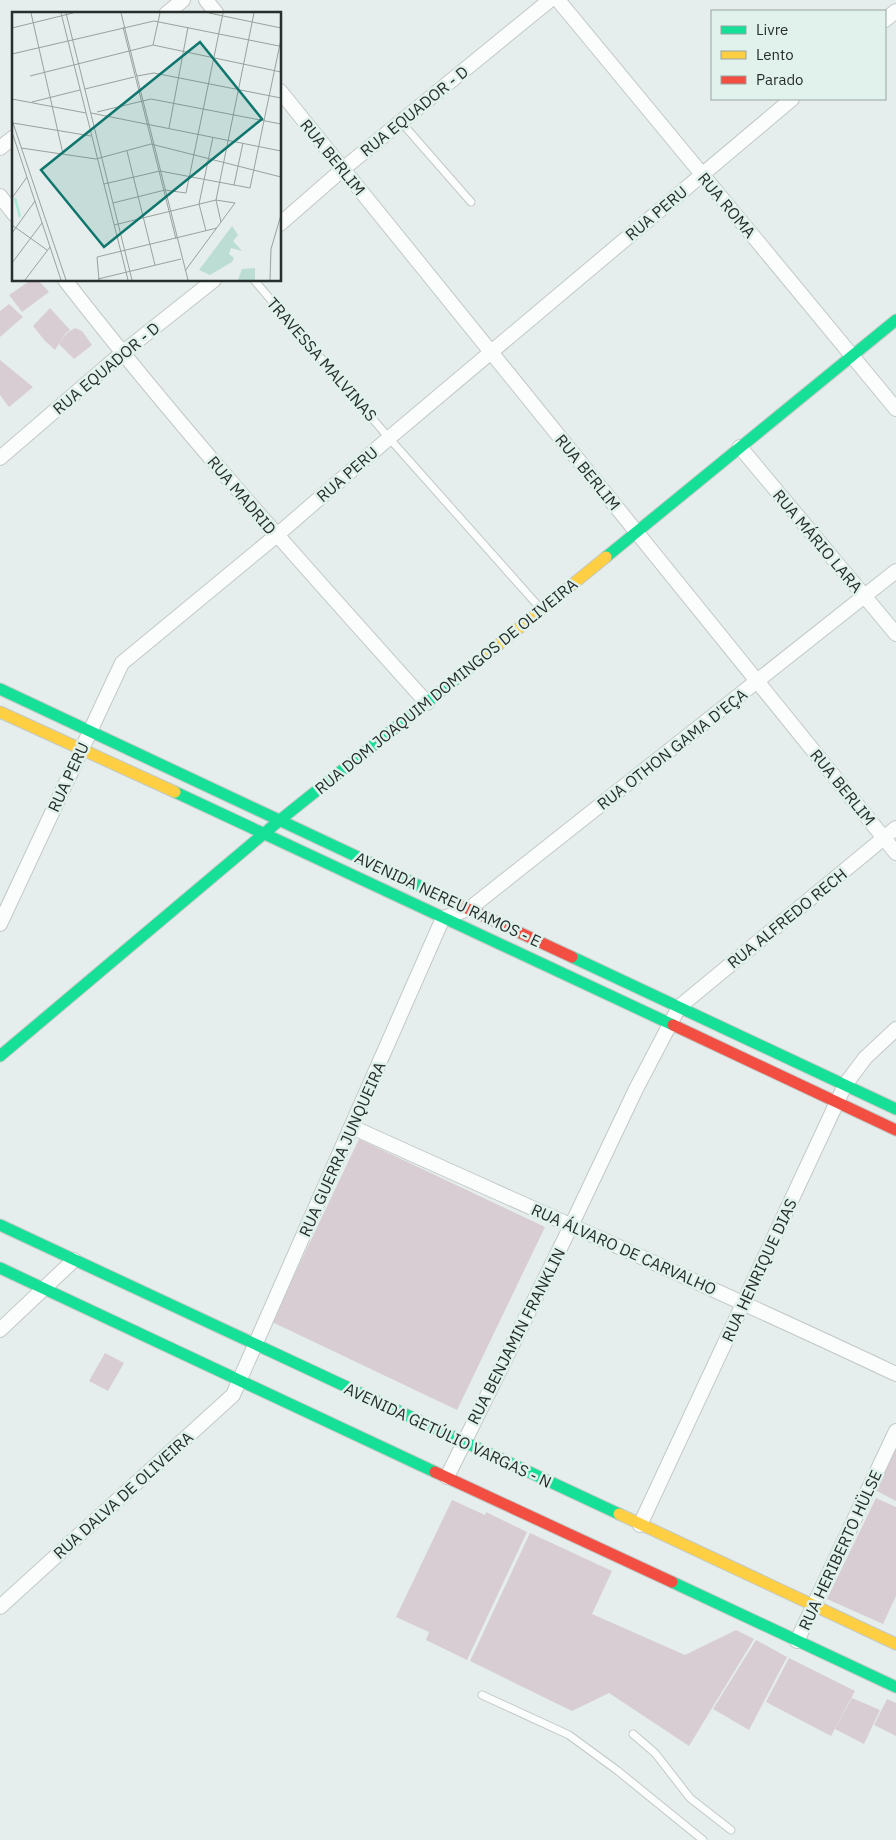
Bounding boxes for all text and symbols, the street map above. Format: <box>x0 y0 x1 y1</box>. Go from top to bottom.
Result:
legend <box>711 10 886 100</box>
inset map <box>12 12 281 281</box>
text: Livre <box>756 20 788 39</box>
text: Lento <box>756 45 794 64</box>
street label: RUA EQUADOR - D <box>356 61 472 161</box>
text: Parado <box>756 70 804 89</box>
street label: RUA BERLIM <box>296 115 370 199</box>
street label: RUA ROMA <box>694 168 760 242</box>
street label: RUA PERU <box>621 181 691 245</box>
street label: TRAVESSA MALVINAS <box>263 293 381 425</box>
street label: RUA EQUADOR - D <box>49 318 163 418</box>
street label: RUA BERLIM <box>551 430 625 514</box>
street label: RUA PERU <box>312 442 382 506</box>
street label: RUA MADRID <box>203 452 281 538</box>
street label: RUA MÁRIO LARA <box>769 485 868 597</box>
street label: RUA DOM JOAQUIM DOMINGOS DE OLIVEIRA <box>311 574 581 798</box>
street label: RUA OTHON GAMA D'EÇA <box>593 684 751 814</box>
street label: RUA PERU <box>43 739 93 815</box>
street label: RUA BERLIM <box>806 745 880 829</box>
street label: AVENIDA NEREU RAMOS - E <box>352 847 544 951</box>
street label: RUA ALFREDO RECH <box>723 864 851 972</box>
street label: RUA GUERRA JUNQUEIRA <box>294 1058 390 1240</box>
street label: RUA HENRIQUE DIAS <box>717 1195 801 1345</box>
street label: RUA ÁLVARO DE CARVALHO <box>528 1198 720 1299</box>
street label: RUA BENJAMIN FRANKLIN <box>463 1244 569 1428</box>
street label: AVENIDA GETÚLIO VARGAS - N <box>341 1377 555 1492</box>
street label: RUA DALVA DE OLIVEIRA <box>49 1427 197 1563</box>
street label: RUA HERIBERTO HÜLSE <box>794 1467 886 1633</box>

